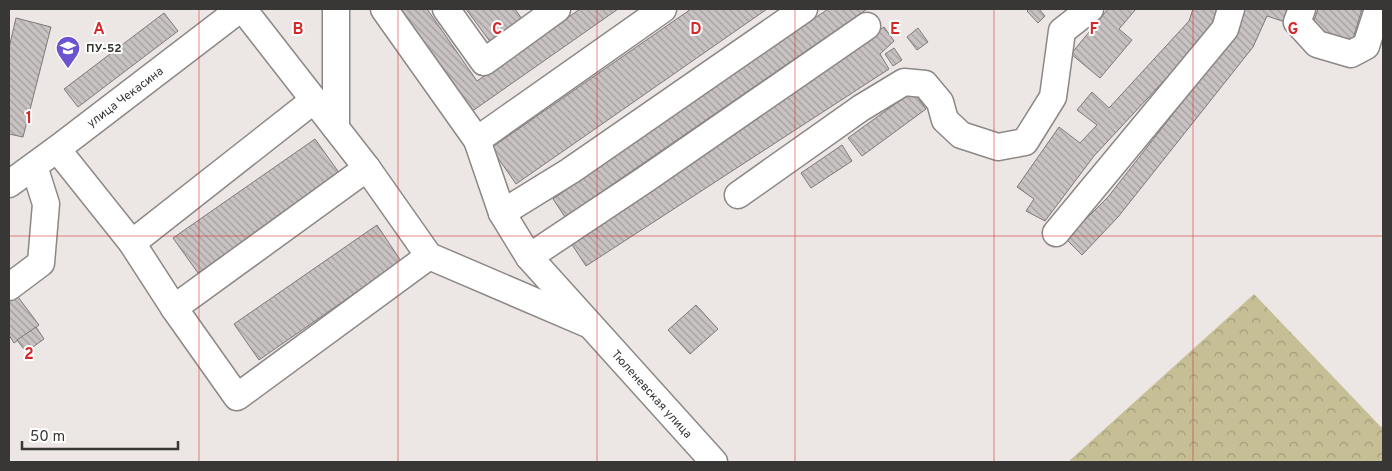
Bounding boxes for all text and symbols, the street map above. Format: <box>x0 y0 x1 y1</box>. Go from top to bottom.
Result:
text: A <box>93 20 105 40</box>
text: B <box>292 20 304 40</box>
text: C <box>492 20 502 40</box>
text: D <box>690 20 702 40</box>
text: E <box>890 20 900 40</box>
text: F <box>1089 20 1099 40</box>
text: G <box>1288 20 1298 40</box>
school or university icon: ПУ-52 <box>55 35 81 69</box>
place label: ПУ-52 <box>86 41 122 57</box>
street label: улица Чекасина <box>84 64 167 132</box>
text: 1 <box>26 109 32 129</box>
text: 2 <box>24 345 34 365</box>
street label: Тюленевская улица <box>607 347 695 442</box>
scale bar <box>22 418 179 450</box>
text: 50 m <box>30 428 65 447</box>

